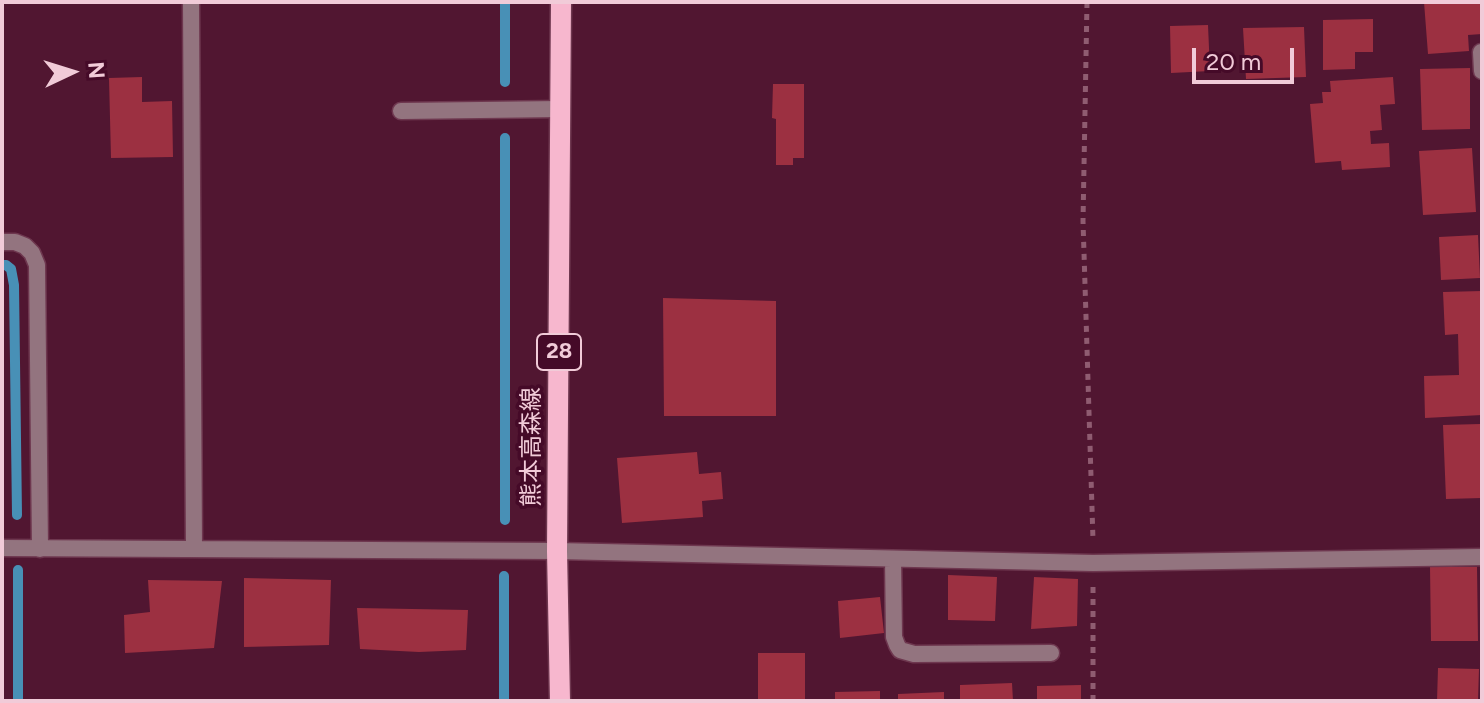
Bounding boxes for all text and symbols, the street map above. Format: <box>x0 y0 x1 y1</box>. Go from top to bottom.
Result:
north arrow <box>32 32 112 112</box>
scale bar <box>1196 32 1298 82</box>
text: 20 m <box>1206 47 1261 76</box>
text: N <box>82 61 111 80</box>
road number: 28 <box>537 334 581 370</box>
street label: 熊本高森線 <box>518 387 546 507</box>

